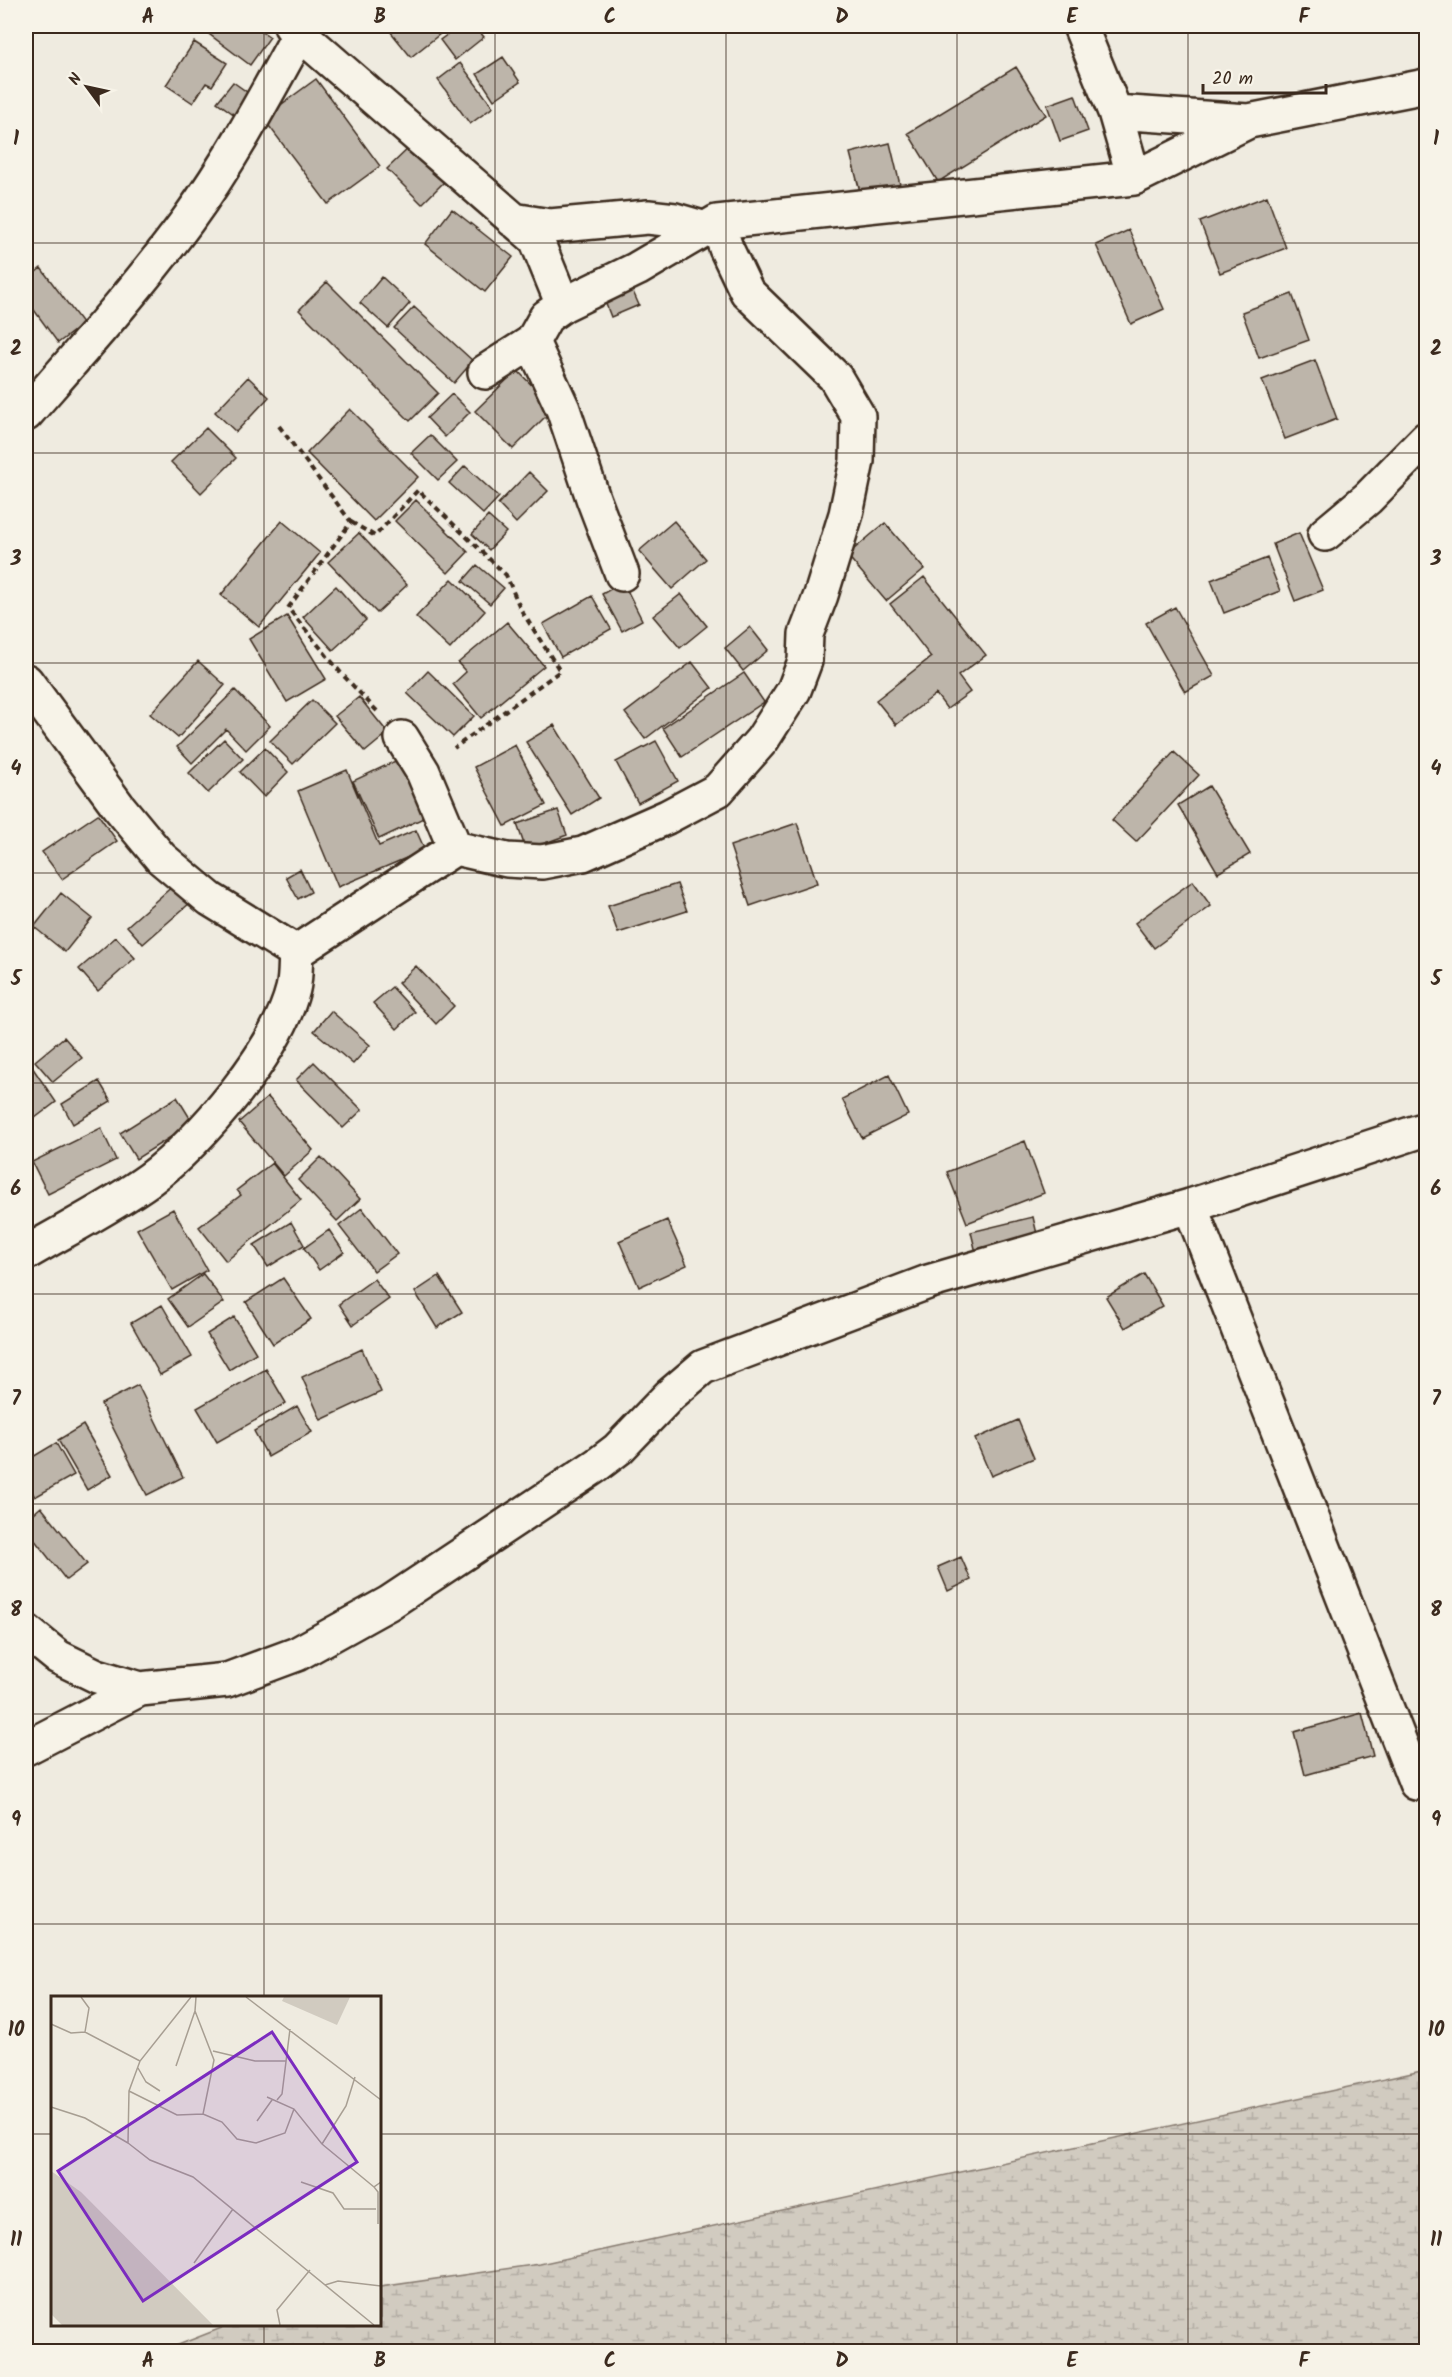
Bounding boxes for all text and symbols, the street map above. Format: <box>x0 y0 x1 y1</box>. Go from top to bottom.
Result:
text: A <box>142 2 154 34</box>
text: B <box>374 2 386 34</box>
text: C <box>604 2 616 34</box>
text: D <box>835 2 849 34</box>
text: E <box>1066 2 1078 34</box>
text: F <box>1299 2 1311 34</box>
north arrow <box>57 57 117 117</box>
scale bar <box>1203 57 1326 95</box>
text: 20 m <box>1212 65 1253 94</box>
text: N <box>62 69 89 91</box>
text: 1 <box>13 124 19 156</box>
text: 1 <box>1433 124 1439 156</box>
text: 2 <box>10 334 22 366</box>
text: 2 <box>1430 334 1442 366</box>
text: 3 <box>10 544 22 576</box>
text: 3 <box>1430 544 1442 576</box>
text: 4 <box>11 754 22 786</box>
text: 4 <box>1431 754 1442 786</box>
text: 5 <box>10 964 23 996</box>
text: 5 <box>1430 964 1443 996</box>
text: 6 <box>11 1174 22 1206</box>
text: 6 <box>1431 1174 1442 1206</box>
text: 7 <box>11 1384 21 1416</box>
text: 7 <box>1431 1384 1441 1416</box>
text: 8 <box>10 1595 22 1627</box>
text: 8 <box>1430 1595 1442 1627</box>
text: 9 <box>11 1805 21 1837</box>
text: 9 <box>1431 1805 1441 1837</box>
inset map <box>51 1996 381 2326</box>
text: 10 <box>8 2015 25 2047</box>
text: 10 <box>1428 2015 1445 2047</box>
text: 11 <box>10 2225 22 2257</box>
text: 11 <box>1430 2225 1442 2257</box>
text: A <box>142 2346 154 2377</box>
text: B <box>374 2346 386 2377</box>
text: C <box>604 2346 616 2377</box>
text: D <box>835 2346 849 2377</box>
text: E <box>1066 2346 1078 2377</box>
text: F <box>1299 2346 1311 2377</box>

